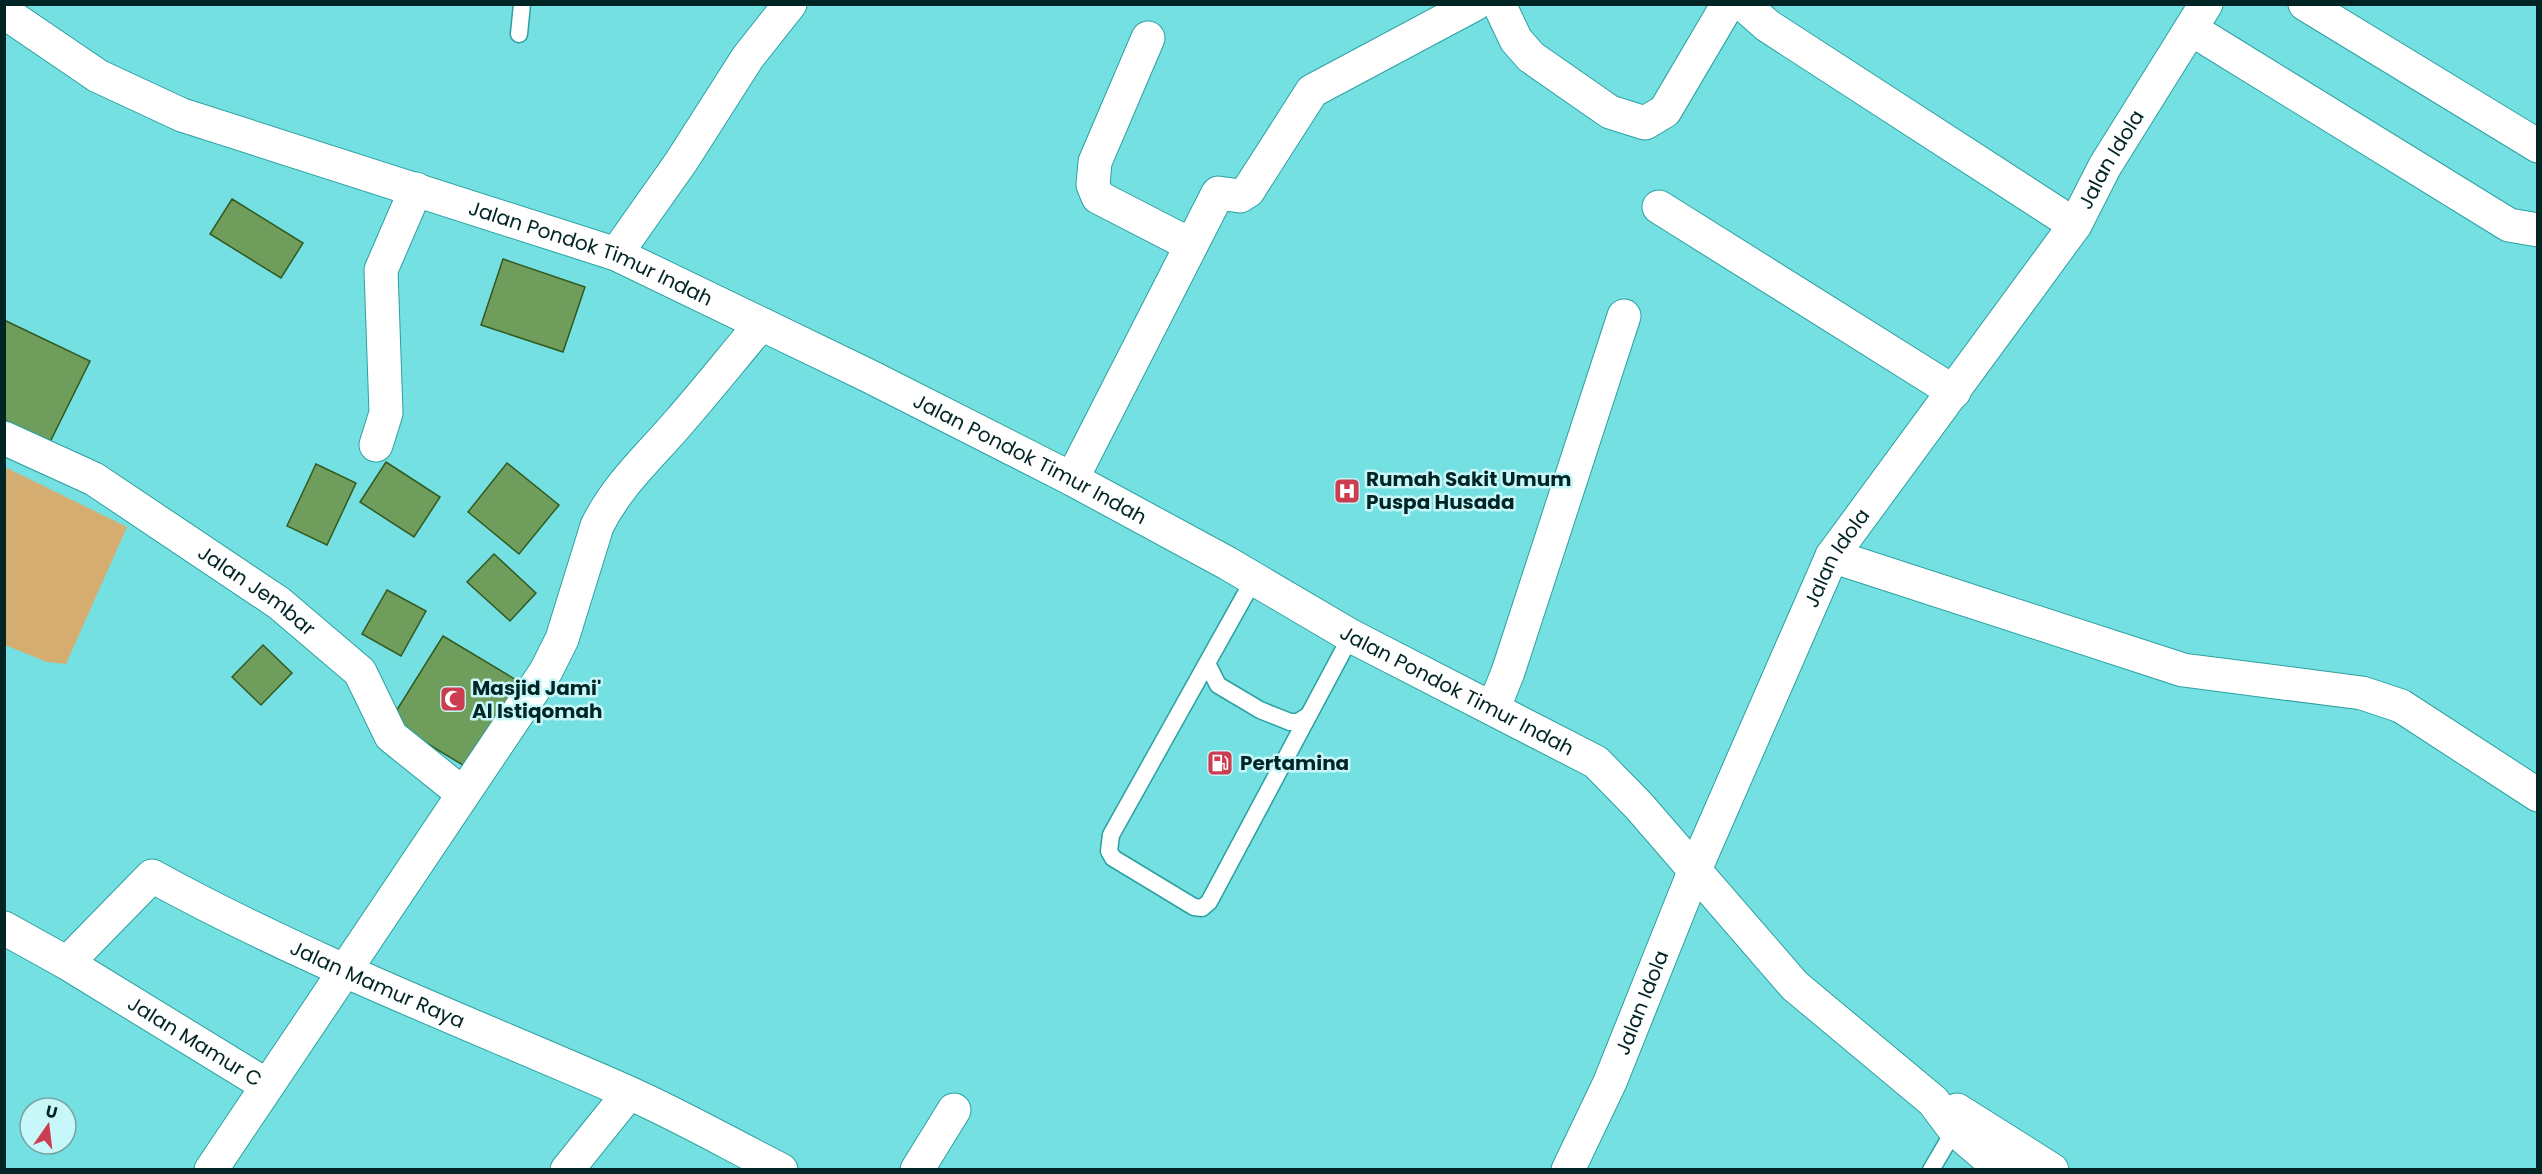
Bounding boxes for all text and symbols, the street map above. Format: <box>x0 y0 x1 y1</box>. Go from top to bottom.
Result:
street label: Jalan Idola <box>2071 104 2151 214</box>
street label: Jalan Pondok Timur Indah <box>465 194 717 313</box>
street label: Jalan Pondok Timur Indah <box>908 387 1152 531</box>
place label: Rumah Sakit Umum Puspa Husada <box>1366 465 1571 516</box>
hospital icon: Rumah Sakit Umum Puspa Husada <box>1332 476 1362 506</box>
street label: Jalan Idola <box>1797 503 1876 612</box>
street label: Jalan Jembar <box>192 538 321 642</box>
street label: Jalan Pondok Timur Indah <box>1335 619 1579 762</box>
place label: Masjid Jami' Al Istiqomah <box>472 674 603 725</box>
mosque icon: Masjid Jami' Al Istiqomah <box>438 684 468 714</box>
fuel station icon: Pertamina <box>1205 748 1235 778</box>
place label: Pertamina <box>1240 749 1349 777</box>
street label: Jalan Mamur Raya <box>286 934 469 1035</box>
street label: Jalan Idola <box>1608 946 1675 1059</box>
street label: Jalan Mamur C <box>122 989 268 1093</box>
north arrow <box>18 1096 78 1156</box>
text: U <box>43 1099 60 1124</box>

